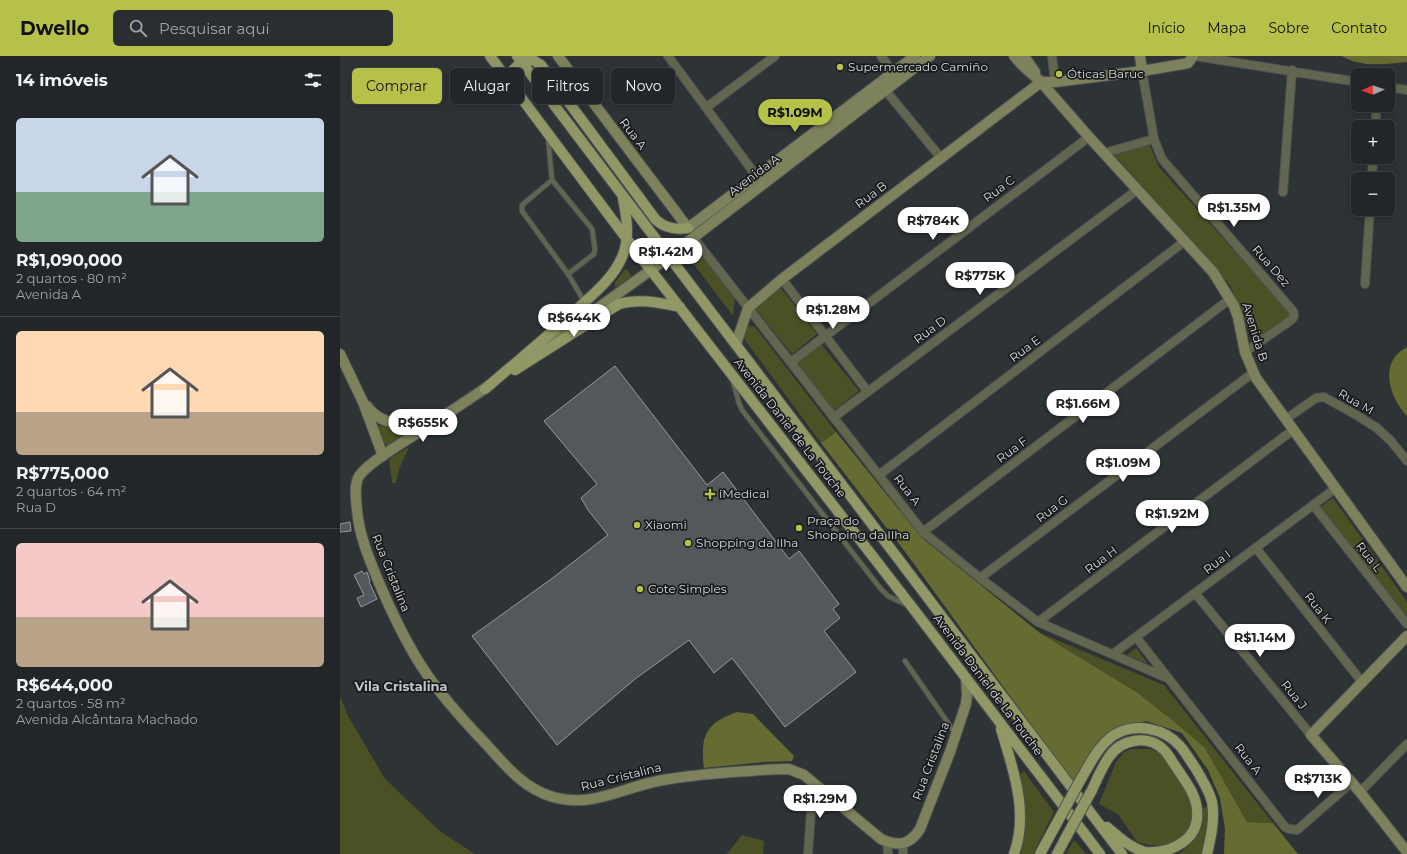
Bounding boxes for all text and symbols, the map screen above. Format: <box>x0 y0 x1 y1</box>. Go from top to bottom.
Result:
search box <box>113 10 393 46</box>
text: Dwello <box>20 17 89 40</box>
icon: search <box>127 17 149 39</box>
text: Pesquisar aqui <box>159 19 270 38</box>
text: Início <box>1147 19 1185 37</box>
text: Mapa <box>1207 19 1247 37</box>
text: Sobre <box>1269 19 1309 37</box>
text: Contato <box>1331 19 1387 37</box>
place label: Supermercado Camiño <box>848 59 988 74</box>
marker: Supermercado Camiño <box>835 62 845 72</box>
place label: Óticas Baruc <box>1067 66 1144 81</box>
chip: Comprar <box>352 68 442 104</box>
chip: Alugar <box>450 68 524 104</box>
chip: Filtros <box>532 68 603 104</box>
chip: Novo <box>611 68 675 104</box>
north arrow <box>1351 68 1395 112</box>
map controls <box>1351 68 1395 216</box>
icon: filters <box>302 69 324 91</box>
marker: Óticas Baruc <box>1054 69 1064 79</box>
text: 14 imóveis <box>16 70 108 90</box>
pin: R$1.09M <box>758 99 832 133</box>
text: R$1.09M <box>767 104 823 120</box>
street label: Rua A <box>617 115 650 153</box>
button: + <box>1351 120 1395 164</box>
icon: home <box>134 144 206 216</box>
street label: Avenida A <box>725 150 783 199</box>
street label: Rua C <box>980 172 1018 205</box>
button: − <box>1351 172 1395 216</box>
street label: Rua B <box>852 178 890 211</box>
pin: R$1.35M <box>1197 194 1271 228</box>
text: R$1.35M <box>1207 199 1261 215</box>
pin: R$784K <box>900 207 966 241</box>
text: R$784K <box>907 212 959 228</box>
pin: R$1.42M <box>629 238 703 272</box>
street label: Rua Dez <box>1249 242 1294 290</box>
text: R$1.42M <box>638 243 694 259</box>
text: R$1,090,000 <box>16 250 123 270</box>
pin: R$775K <box>947 262 1013 296</box>
text: R$775K <box>955 267 1005 283</box>
text: 2 quartos · 80 m² <box>16 270 127 286</box>
text: Avenida A <box>16 286 81 302</box>
pin: R$1.28M <box>796 296 870 330</box>
text: R$1.28M <box>805 301 861 317</box>
street label: Avenida B <box>1239 301 1272 363</box>
pin: R$644K <box>541 304 607 338</box>
text: R$644K <box>547 309 601 325</box>
street label: Rua D <box>910 312 949 347</box>
street label: Rua E <box>1006 332 1043 365</box>
street label: Avenida Daniel de La Touche <box>731 355 850 501</box>
icon: home <box>134 357 206 429</box>
street label: Rua M <box>1336 385 1377 418</box>
pin: R$1.66M <box>1046 390 1120 424</box>
text: R$1.66M <box>1055 395 1111 411</box>
pin: R$655K <box>390 409 456 443</box>
text: R$655K <box>397 414 449 430</box>
street label: Rua F <box>993 433 1030 466</box>
pin: R$1.09M <box>1086 449 1160 483</box>
text: R$1.09M <box>1095 454 1151 470</box>
text: R$775,000 <box>16 463 109 483</box>
street label: Rua A <box>891 471 924 509</box>
text: 2 quartos · 64 m² <box>16 483 126 499</box>
place label: iMedical <box>719 486 769 501</box>
marker: iMedical <box>704 488 716 500</box>
street label: Rua G <box>1033 492 1071 525</box>
text: Rua D <box>16 499 56 515</box>
pin: R$1.92M <box>1135 500 1209 534</box>
text: R$1.92M <box>1145 505 1199 521</box>
place label: Praça do Shopping da Ilha <box>807 513 909 542</box>
place label: Xiaomi <box>645 517 687 532</box>
marker: Xiaomi <box>632 520 642 530</box>
marker: Praça do Shopping da Ilha <box>794 523 804 533</box>
street label: Rua Cristalina <box>369 532 414 614</box>
place label: Shopping da Ilha <box>696 535 798 550</box>
marker: Shopping da Ilha <box>683 538 693 548</box>
street label: Rua L <box>1353 539 1386 575</box>
street label: Rua H <box>1082 543 1120 577</box>
street label: Rua I <box>1200 546 1233 577</box>
icon: home <box>134 569 206 641</box>
place label: Cote Simples <box>648 581 727 596</box>
marker: Cote Simples <box>635 584 645 594</box>
street label: Rua K <box>1302 589 1336 627</box>
street label: Avenida Daniel de La Touche <box>930 611 1047 758</box>
pin: R$1.14M <box>1223 624 1297 658</box>
text: R$1.14M <box>1234 629 1286 645</box>
text: R$644,000 <box>16 675 113 695</box>
street label: Rua J <box>1278 677 1311 712</box>
district label: Vila Cristalina <box>353 678 448 694</box>
text: 2 quartos · 58 m² <box>16 695 125 711</box>
text: Avenida Alcântara Machado <box>16 711 198 727</box>
street label: Rua Cristalina <box>909 720 952 802</box>
street label: Rua A <box>1232 740 1265 778</box>
street label: Rua Cristalina <box>579 759 663 794</box>
pin: R$713K <box>1285 765 1351 799</box>
text: R$713K <box>1294 770 1342 786</box>
pin: R$1.29M <box>783 785 857 819</box>
text: R$1.29M <box>793 790 847 806</box>

